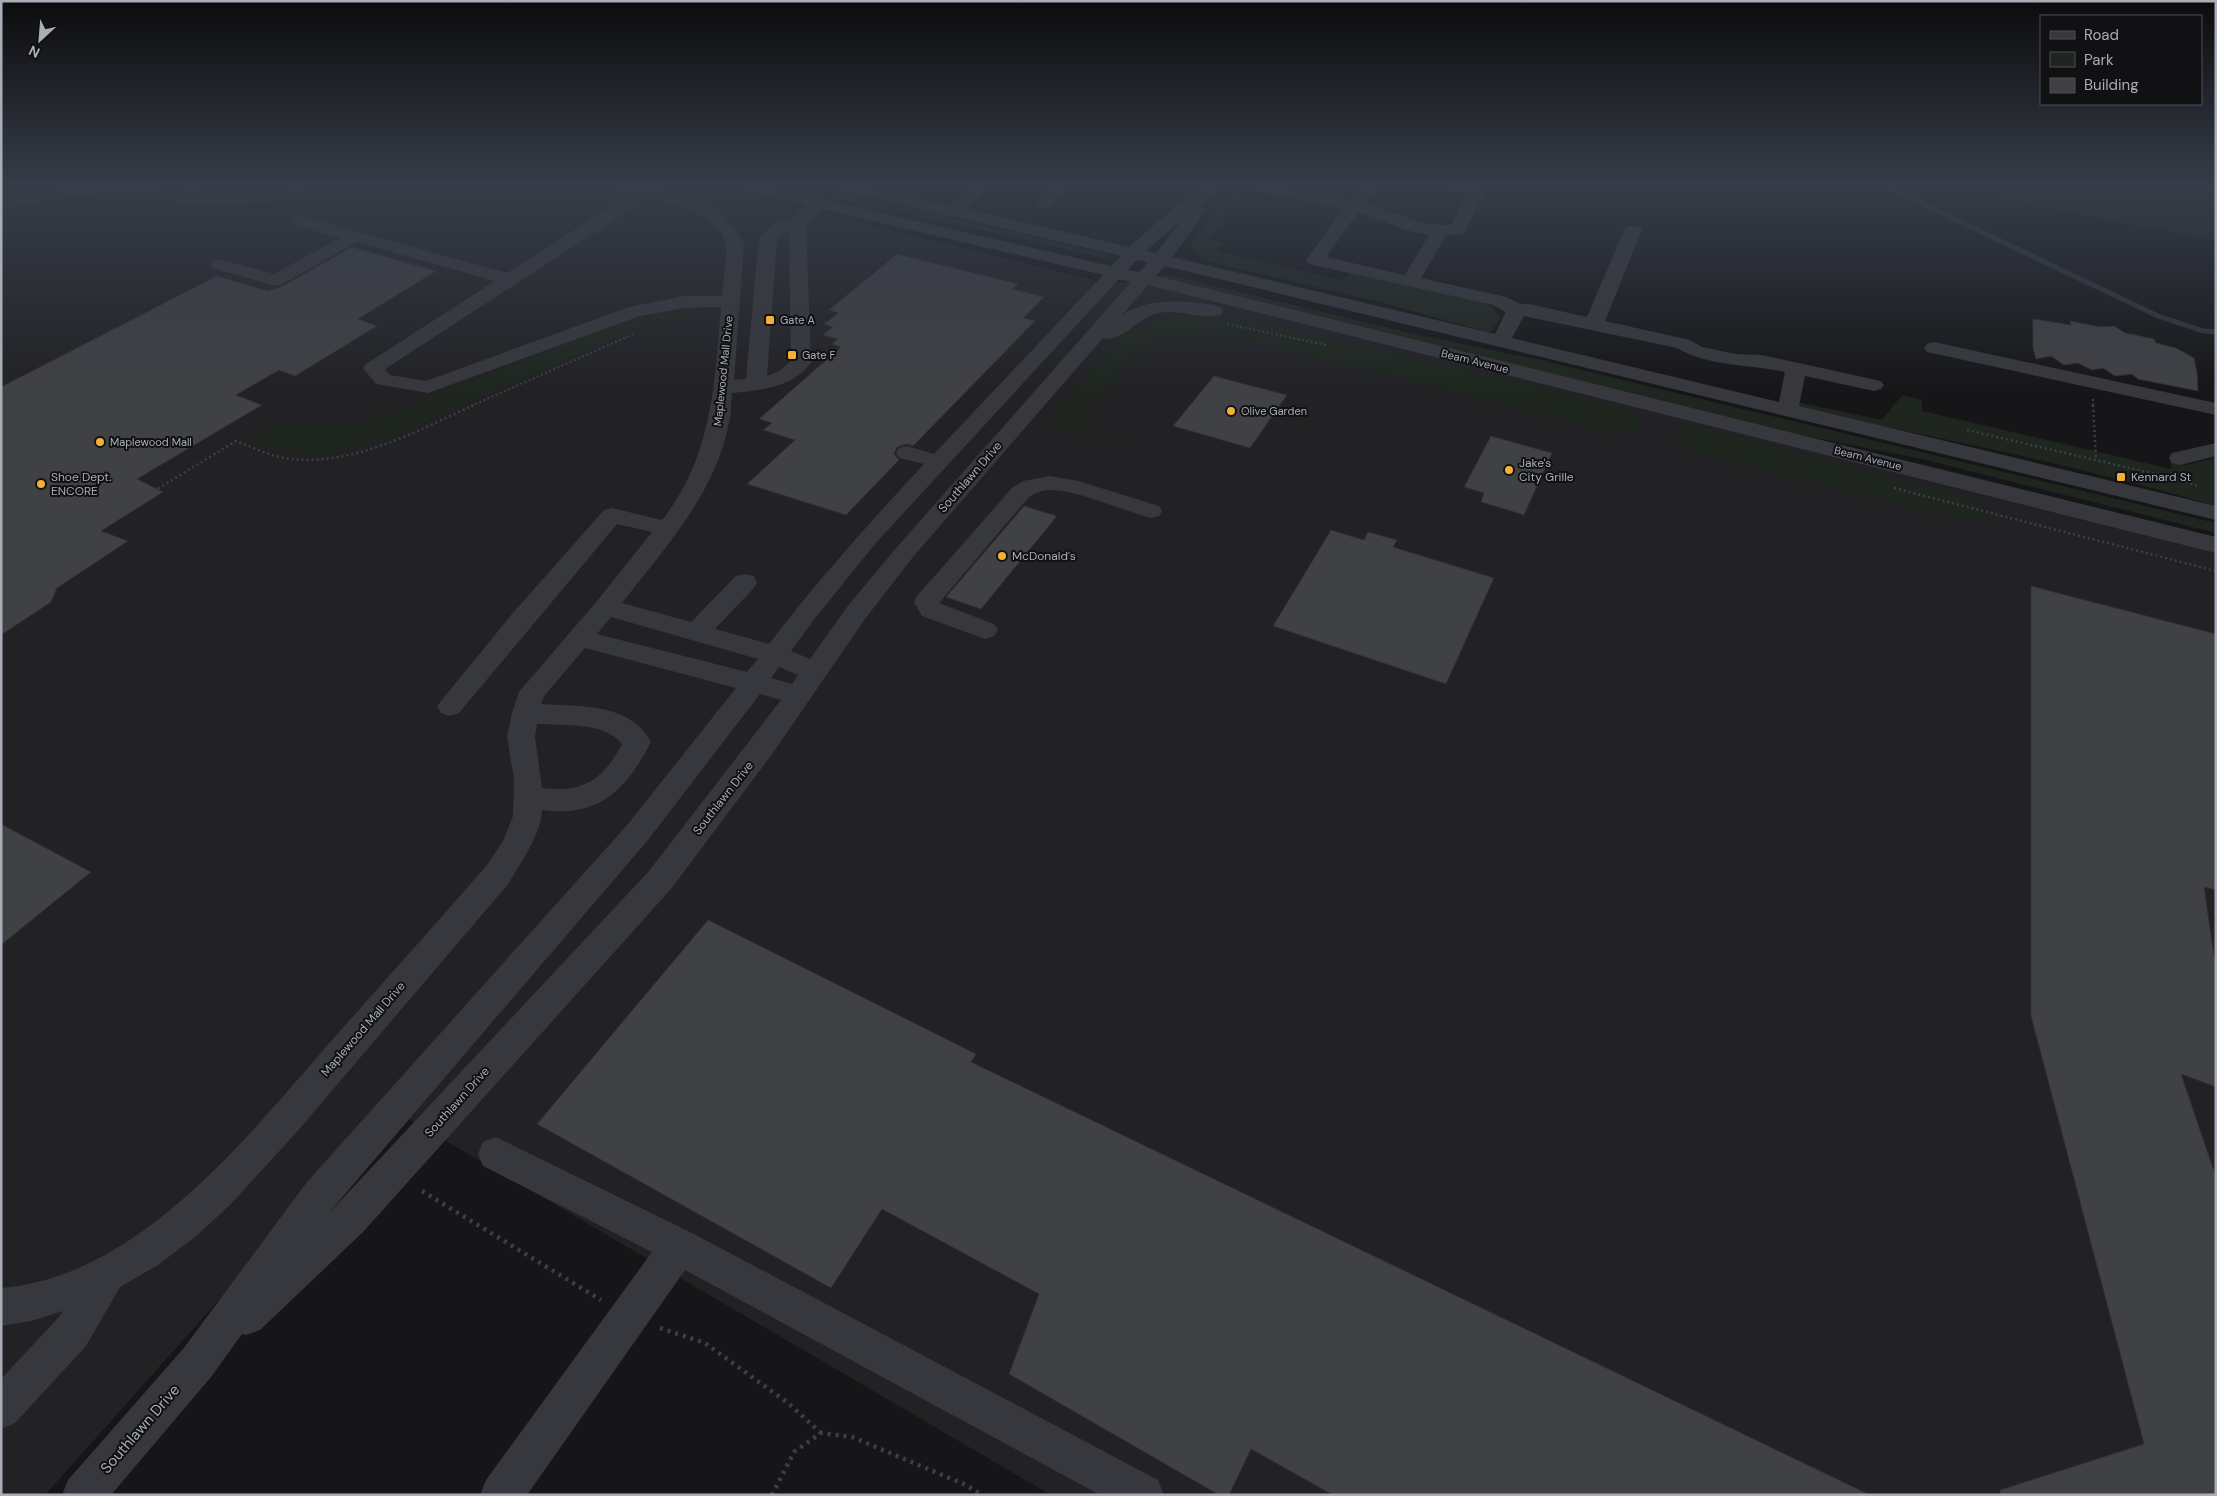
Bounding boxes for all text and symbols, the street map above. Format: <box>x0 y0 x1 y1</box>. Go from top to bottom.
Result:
north arrow <box>15 15 65 65</box>
legend <box>2040 15 2202 105</box>
text: Road <box>2084 25 2119 45</box>
text: N <box>26 41 43 62</box>
text: Park <box>2084 50 2114 70</box>
text: Building <box>2084 75 2139 95</box>
place label: Gate A <box>780 313 815 327</box>
marker: Gate A <box>764 314 776 326</box>
street label: Maplewood Mall Drive <box>710 315 736 427</box>
street label: Beam Avenue <box>1440 346 1510 376</box>
place label: Gate F <box>802 348 835 362</box>
marker: Gate F <box>786 349 798 361</box>
place label: Olive Garden <box>1241 404 1307 418</box>
marker: Olive Garden <box>1225 405 1237 417</box>
place label: Maplewood Mall <box>110 435 192 449</box>
marker: Maplewood Mall <box>94 436 106 448</box>
street label: Southlawn Drive <box>935 438 1005 516</box>
street label: Beam Avenue <box>1833 443 1903 473</box>
place label: Jake's City Grille <box>1519 455 1574 485</box>
marker: Jake's City Grille <box>1503 464 1515 476</box>
place label: Shoe Dept. ENCORE <box>51 469 111 499</box>
place label: Kennard St <box>2131 469 2192 485</box>
marker: Kennard St <box>2115 471 2127 483</box>
marker: Shoe Dept. ENCORE <box>35 478 47 490</box>
place label: McDonald's <box>1012 548 1076 564</box>
marker: McDonald's <box>996 550 1008 562</box>
street label: Southlawn Drive <box>689 758 757 838</box>
street label: Maplewood Mall Drive <box>317 978 409 1080</box>
street label: Southlawn Drive <box>421 1063 493 1141</box>
street label: Southlawn Drive <box>96 1380 184 1478</box>

